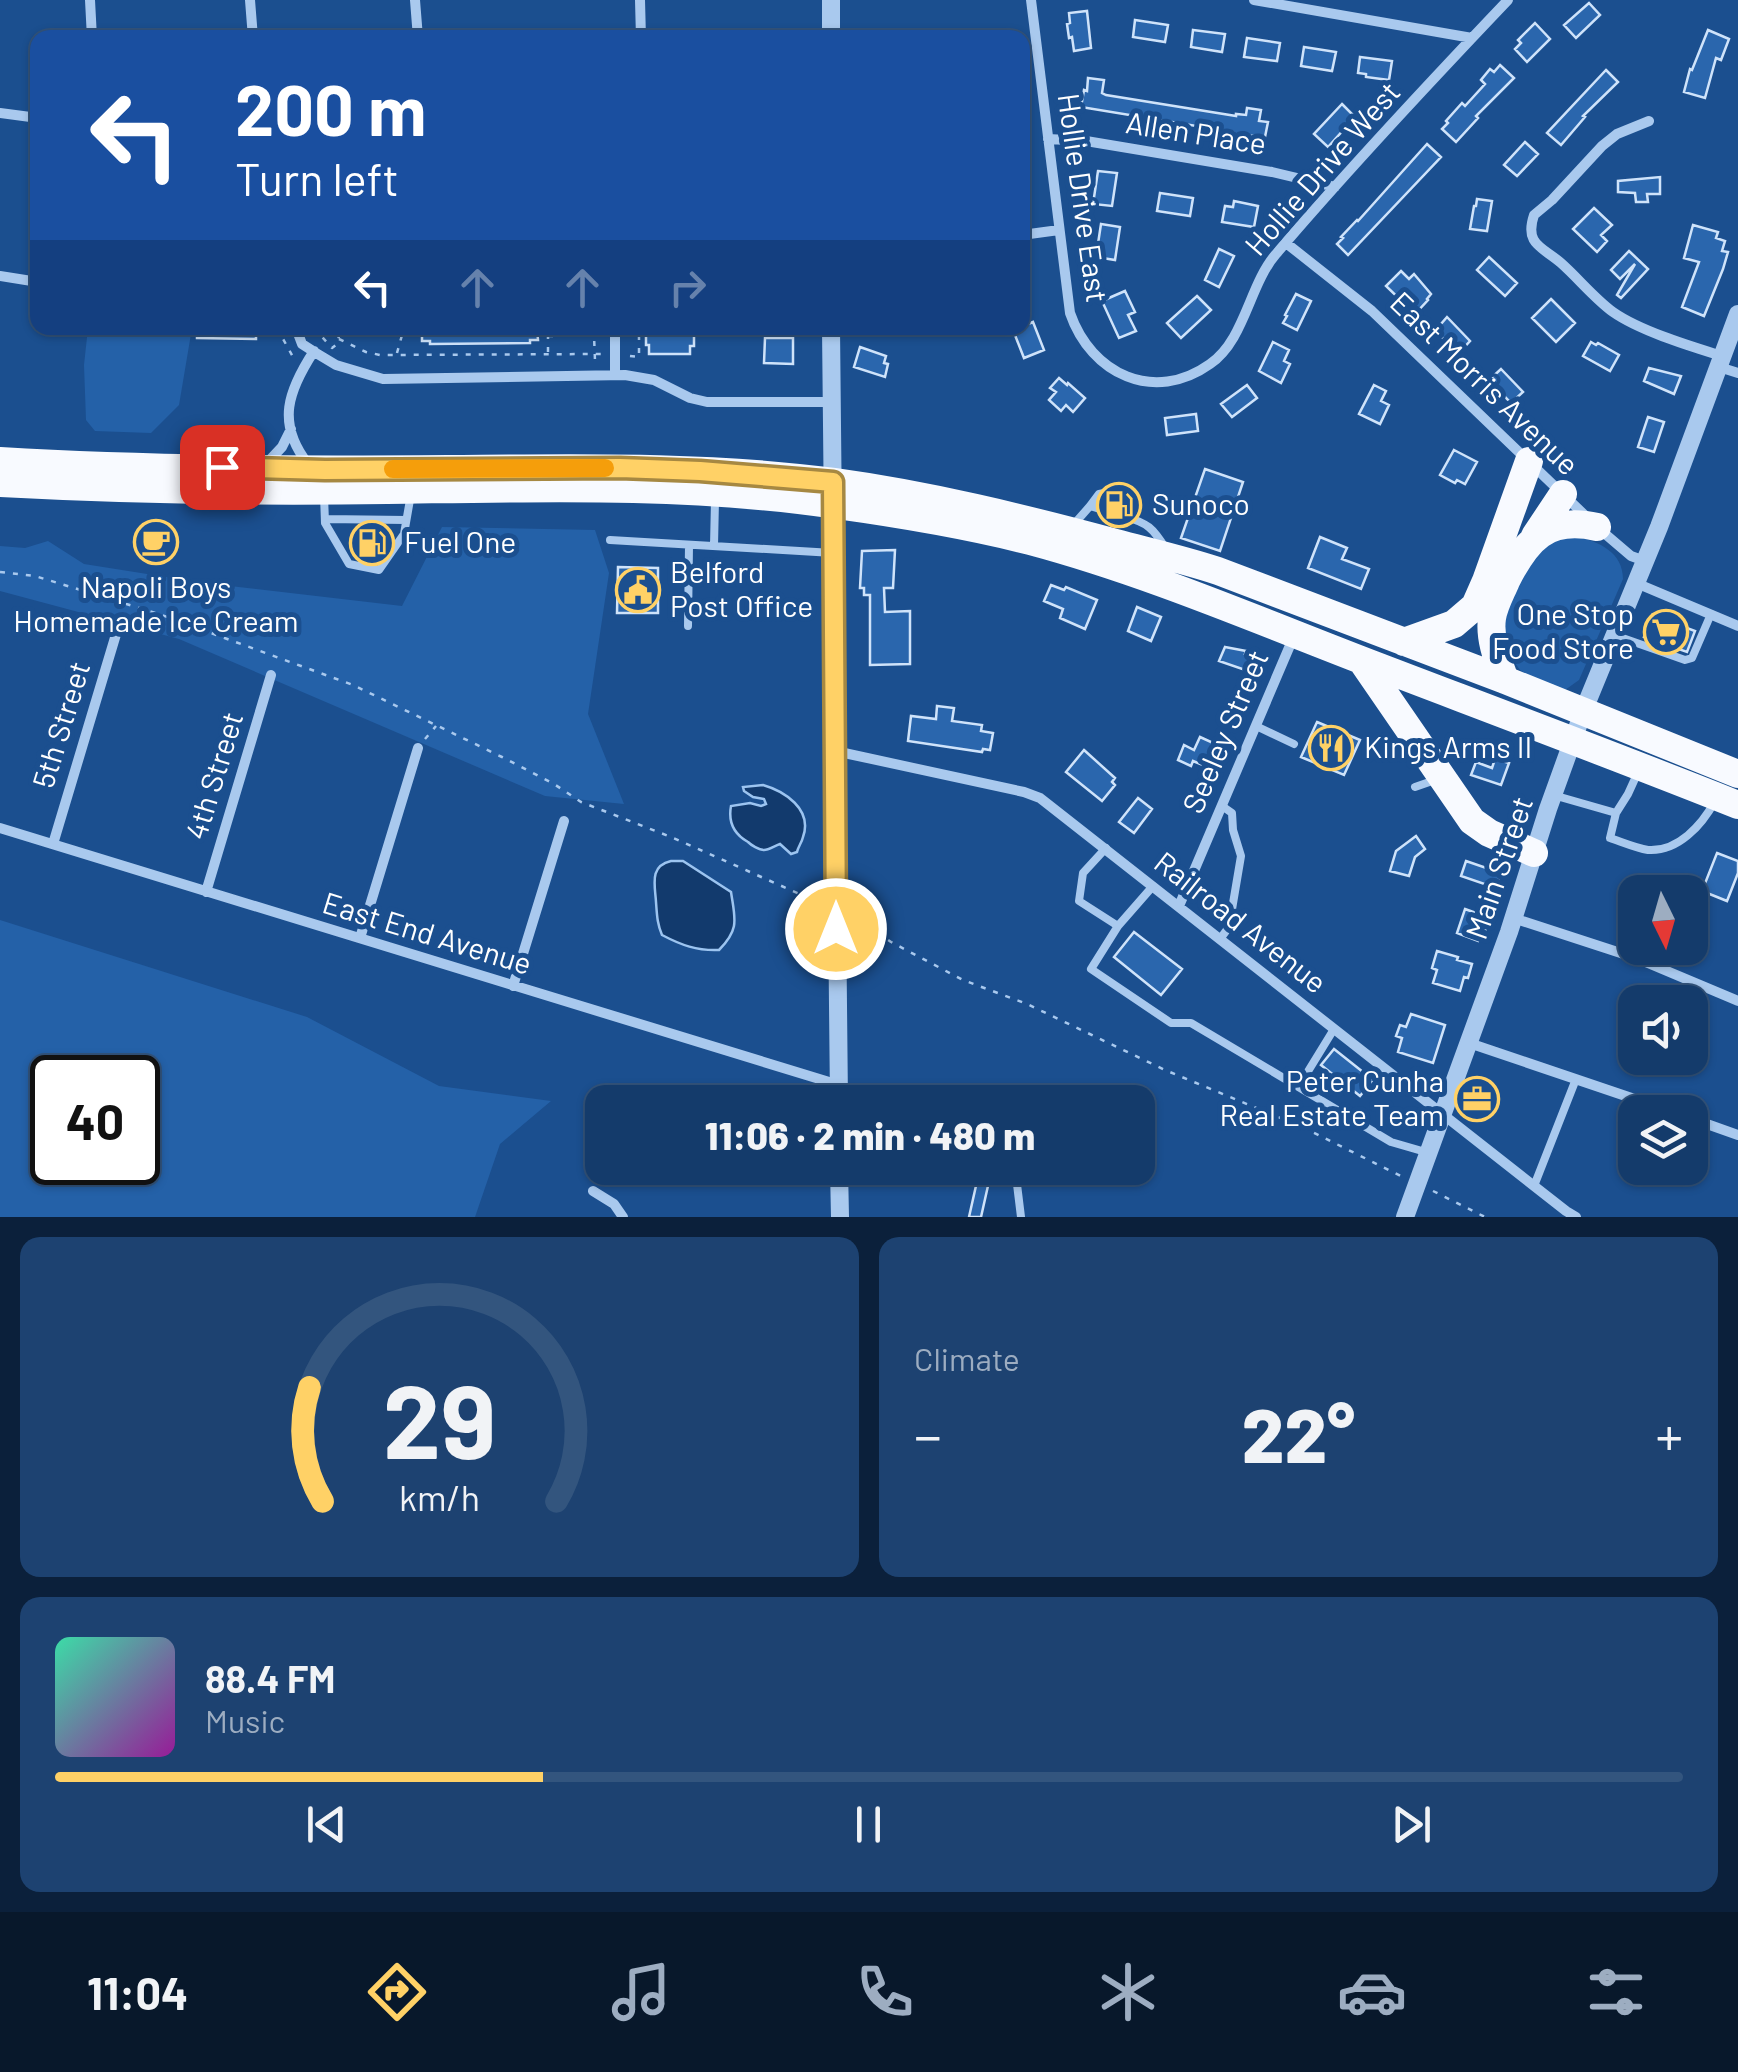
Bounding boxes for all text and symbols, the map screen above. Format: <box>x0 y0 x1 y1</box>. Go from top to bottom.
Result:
text: 200 m <box>235 66 426 150</box>
icon: left <box>70 70 200 200</box>
street label: Hollie Drive West <box>1236 74 1407 262</box>
street label: Hollie Drive East <box>1051 91 1116 305</box>
street label: Allen Place <box>1124 103 1269 161</box>
text: Turn left <box>235 151 399 205</box>
icon: left <box>345 260 400 315</box>
icon: ahead <box>450 260 505 315</box>
icon: ahead <box>555 260 610 315</box>
icon: right <box>660 260 715 315</box>
street label: East Morris Avenue <box>1384 284 1587 482</box>
pin <box>180 425 265 510</box>
icon: arrive <box>195 440 250 495</box>
fuel station icon: Sunoco <box>1096 482 1142 528</box>
place label: Sunoco <box>1152 485 1250 521</box>
cafe icon: Napoli Boys Homemade Ice Cream <box>133 519 179 565</box>
fuel station icon: Fuel One <box>349 520 395 566</box>
place label: Fuel One <box>404 523 516 559</box>
place label: Belford Post Office <box>670 553 813 623</box>
public building icon: Belford Post Office <box>615 567 661 613</box>
place label: Napoli Boys Homemade Ice Cream <box>13 568 299 638</box>
place label: One Stop Food Store <box>1492 595 1634 665</box>
supermarket icon: One Stop Food Store <box>1643 609 1689 655</box>
street label: Seeley Street <box>1174 644 1275 818</box>
street label: 5th Street <box>24 657 96 792</box>
street label: 4th Street <box>177 707 250 844</box>
restaurant icon: Kings Arms II <box>1308 725 1354 771</box>
place label: Kings Arms II <box>1364 728 1532 764</box>
street label: Main Street <box>1457 791 1539 943</box>
street label: Railroad Avenue <box>1148 843 1334 1000</box>
north arrow <box>1618 875 1708 965</box>
map controls <box>1618 875 1708 1185</box>
position arrow <box>784 877 888 981</box>
street label: East End Avenue <box>319 883 536 981</box>
button: sound <box>1618 985 1708 1075</box>
speed limit sign: 40 <box>30 1055 160 1185</box>
place label: Peter Cunha Real Estate Team <box>1220 1062 1444 1132</box>
office icon: Peter Cunha Real Estate Team <box>1454 1076 1500 1122</box>
button: layers <box>1618 1095 1708 1185</box>
text: 11:06 · 2 min · 480 m <box>705 1112 1035 1158</box>
text: Climate <box>914 1339 1020 1377</box>
text: 29 <box>383 1355 496 1480</box>
text: 22° <box>1242 1388 1355 1478</box>
text: − <box>914 1401 942 1467</box>
text: + <box>1655 1401 1683 1467</box>
text: km/h <box>399 1475 480 1518</box>
text: 88.4 FM <box>205 1655 335 1701</box>
text: Music <box>205 1701 285 1739</box>
icon: previous <box>299 1797 354 1852</box>
icon: pause <box>841 1797 896 1852</box>
icon: next <box>1384 1797 1439 1852</box>
icon: directions <box>362 1957 432 2027</box>
icon: music <box>606 1957 676 2027</box>
icon: phone <box>850 1957 920 2027</box>
icon: climate <box>1093 1957 1163 2027</box>
icon: car <box>1337 1957 1407 2027</box>
icon: filters <box>1581 1957 1651 2027</box>
text: 11:04 <box>87 1965 188 2019</box>

